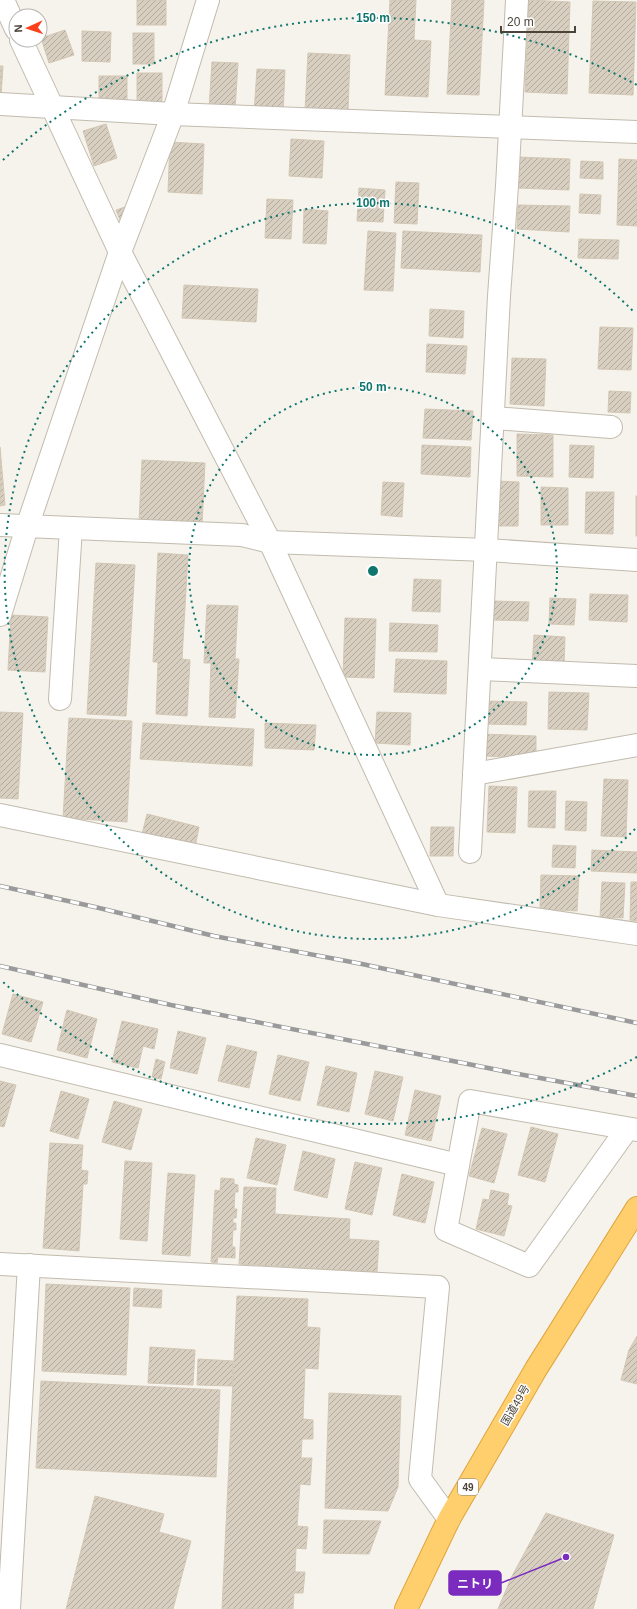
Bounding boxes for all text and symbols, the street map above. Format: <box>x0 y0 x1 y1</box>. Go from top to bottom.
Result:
north arrow <box>8 8 48 48</box>
scale bar <box>501 8 575 34</box>
text: 150 m <box>356 11 390 25</box>
text: 20 m <box>507 15 534 29</box>
text: N <box>12 24 24 33</box>
text: 100 m <box>356 196 390 210</box>
text: 50 m <box>359 380 387 394</box>
centre of rings <box>366 564 380 578</box>
street label: 国道49号 <box>498 1382 532 1428</box>
road number: 49 <box>458 1479 478 1495</box>
callout: ニトリ <box>449 1571 501 1595</box>
text: ニトリ <box>457 1577 493 1591</box>

